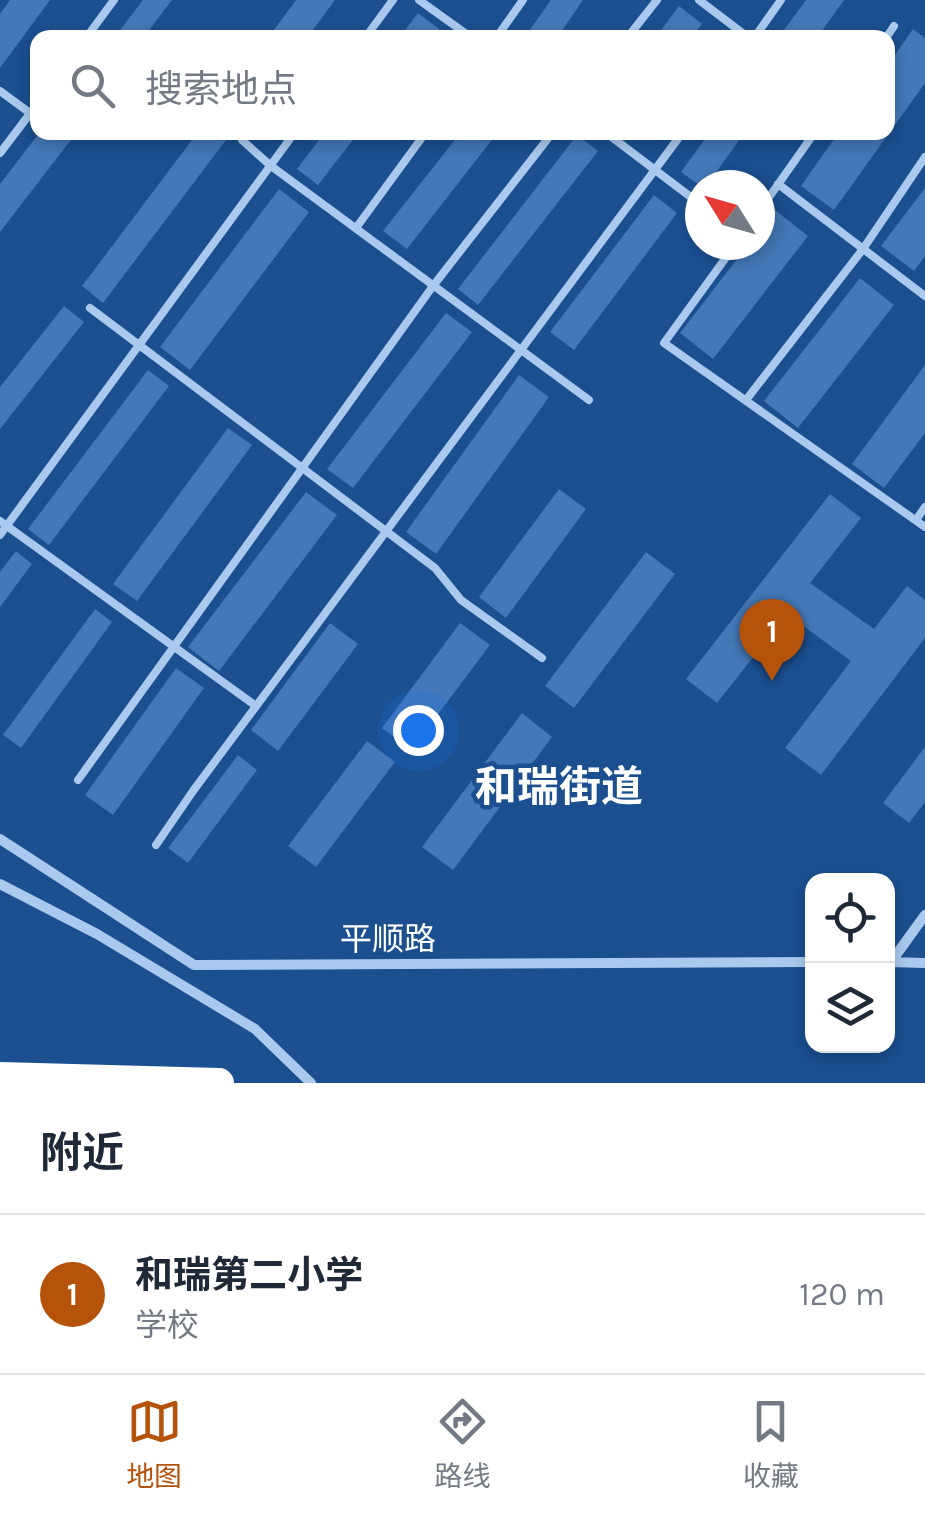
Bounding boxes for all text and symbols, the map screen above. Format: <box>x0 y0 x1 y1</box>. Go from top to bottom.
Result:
search box <box>30 30 895 140</box>
icon: search <box>65 58 120 113</box>
text: 搜索地点 <box>145 67 297 112</box>
north arrow <box>685 170 775 260</box>
pin: 1 <box>740 598 804 681</box>
your location <box>393 705 444 756</box>
district label: 和瑞街道 <box>475 762 643 812</box>
map controls <box>805 873 895 1053</box>
button: locate <box>805 873 895 963</box>
street label: 平顺路 <box>340 921 436 958</box>
button: layers <box>805 963 895 1053</box>
text: 附近 <box>40 1128 124 1178</box>
text: 和瑞第二小学 <box>135 1253 363 1298</box>
text: 1 <box>67 1276 78 1313</box>
text: 120 m <box>799 1276 885 1313</box>
text: 学校 <box>135 1307 199 1344</box>
tab: 地图 <box>126 1394 182 1494</box>
tab: 路线 <box>434 1394 491 1494</box>
tab: 收藏 <box>743 1394 799 1494</box>

